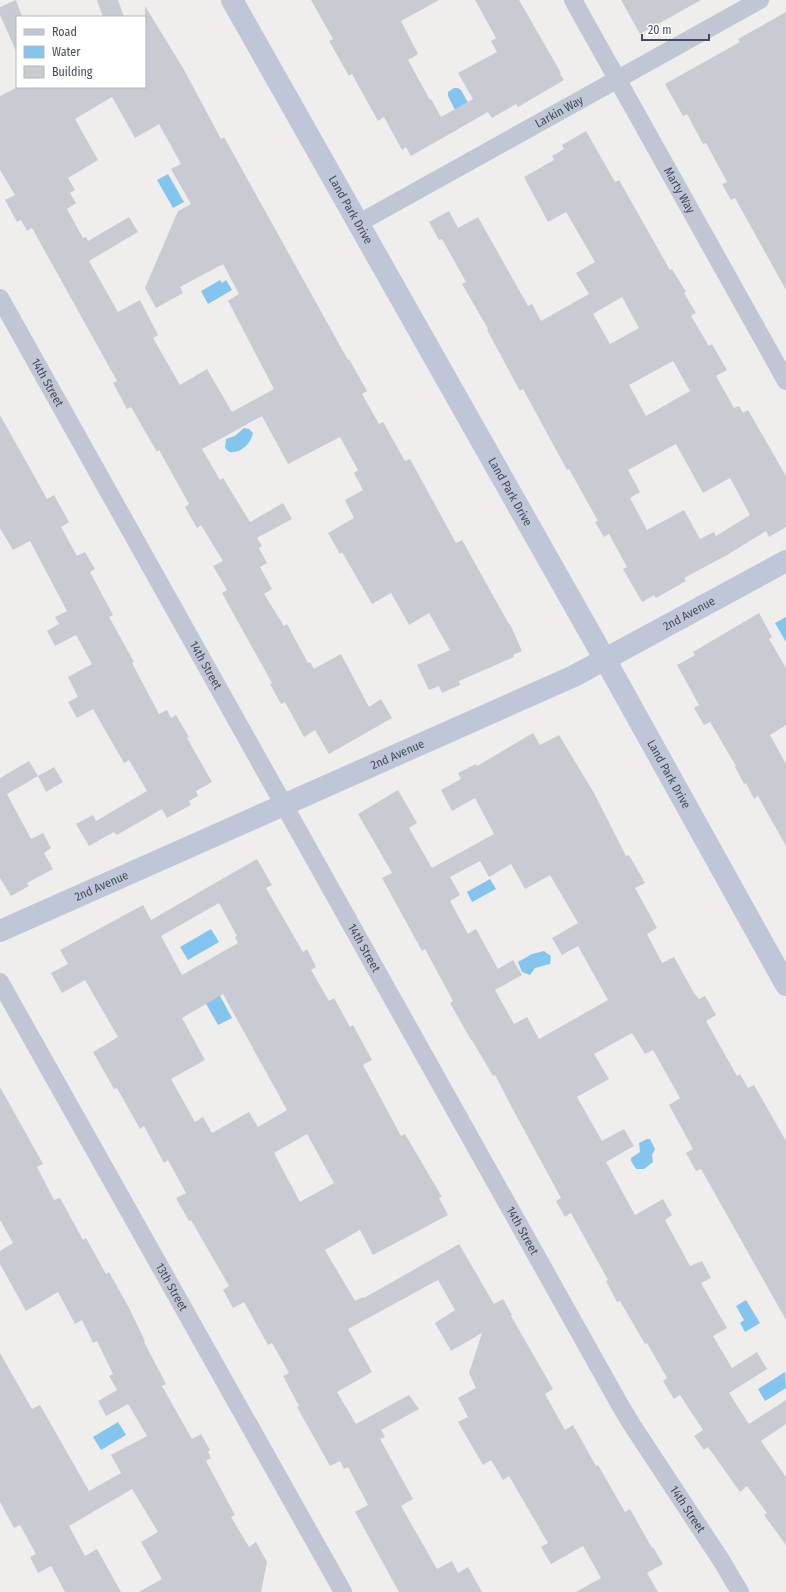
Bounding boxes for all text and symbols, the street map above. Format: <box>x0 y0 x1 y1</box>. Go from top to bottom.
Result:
legend <box>16 16 146 88</box>
scale bar <box>642 16 709 42</box>
text: 20 m <box>648 23 672 37</box>
text: Road <box>52 25 77 39</box>
text: Water <box>52 45 81 59</box>
text: Building <box>52 65 93 79</box>
street label: Larkin Way <box>533 92 586 131</box>
street label: Marty Way <box>661 165 698 216</box>
street label: Land Park Drive <box>326 173 376 247</box>
street label: 14th Street <box>28 356 67 409</box>
street label: Land Park Drive <box>485 455 535 529</box>
street label: 2nd Avenue <box>661 594 718 633</box>
street label: 14th Street <box>187 639 225 692</box>
street label: 2nd Avenue <box>369 736 426 772</box>
street label: Land Park Drive <box>644 737 694 811</box>
street label: 2nd Avenue <box>73 868 130 904</box>
street label: 14th Street <box>345 921 383 975</box>
street label: 14th Street <box>503 1204 541 1257</box>
street label: 13th Street <box>153 1261 191 1314</box>
street label: 14th Street <box>667 1483 708 1535</box>

